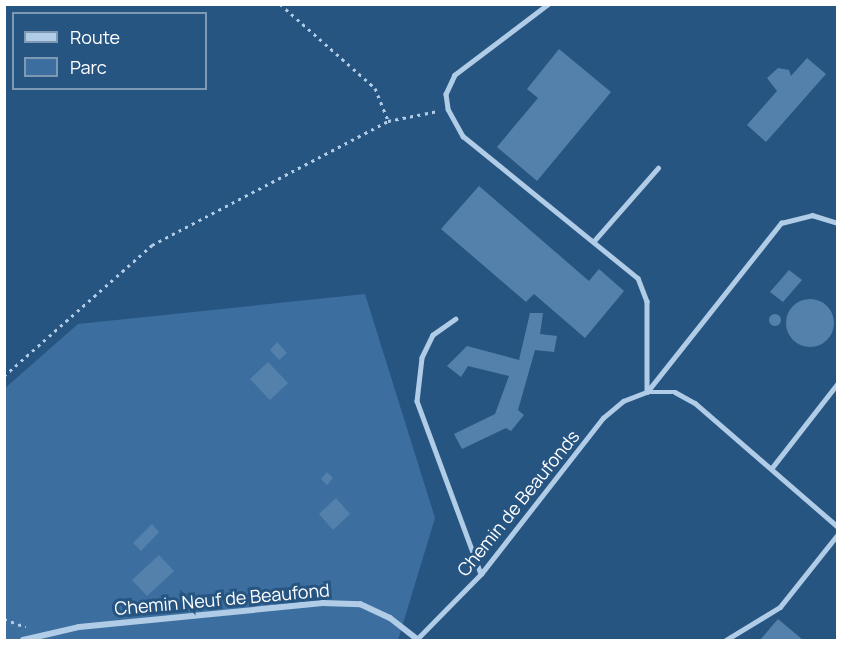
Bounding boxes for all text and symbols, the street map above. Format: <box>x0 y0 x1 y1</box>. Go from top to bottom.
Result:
legend <box>12 12 207 90</box>
text: Route <box>70 25 120 49</box>
text: Parc <box>70 55 107 79</box>
street label: Chemin de Beaufonds <box>452 426 584 580</box>
street label: Chemin Neuf de Beaufond <box>114 579 330 619</box>

